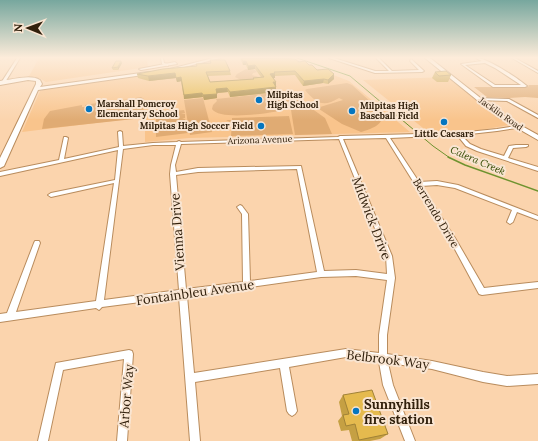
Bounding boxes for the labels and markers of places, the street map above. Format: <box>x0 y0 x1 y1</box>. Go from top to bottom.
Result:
place label: Milpitas High School <box>267 89 319 110</box>
marker: Milpitas High School <box>254 95 264 105</box>
place label: Marshall Pomeroy Elementary School <box>97 98 178 119</box>
place label: Milpitas High Baseball Field <box>360 100 419 121</box>
marker: Marshall Pomeroy Elementary School <box>84 104 94 114</box>
marker: Milpitas High Baseball Field <box>347 106 357 116</box>
marker: Little Caesars <box>439 117 449 127</box>
place label: Milpitas High Soccer Field <box>140 120 254 131</box>
marker: Milpitas High Soccer Field <box>256 121 266 131</box>
place label: Little Caesars <box>414 128 474 139</box>
place label: Sunnyhills fire station <box>364 396 434 428</box>
marker: Sunnyhills fire station <box>351 406 361 416</box>

